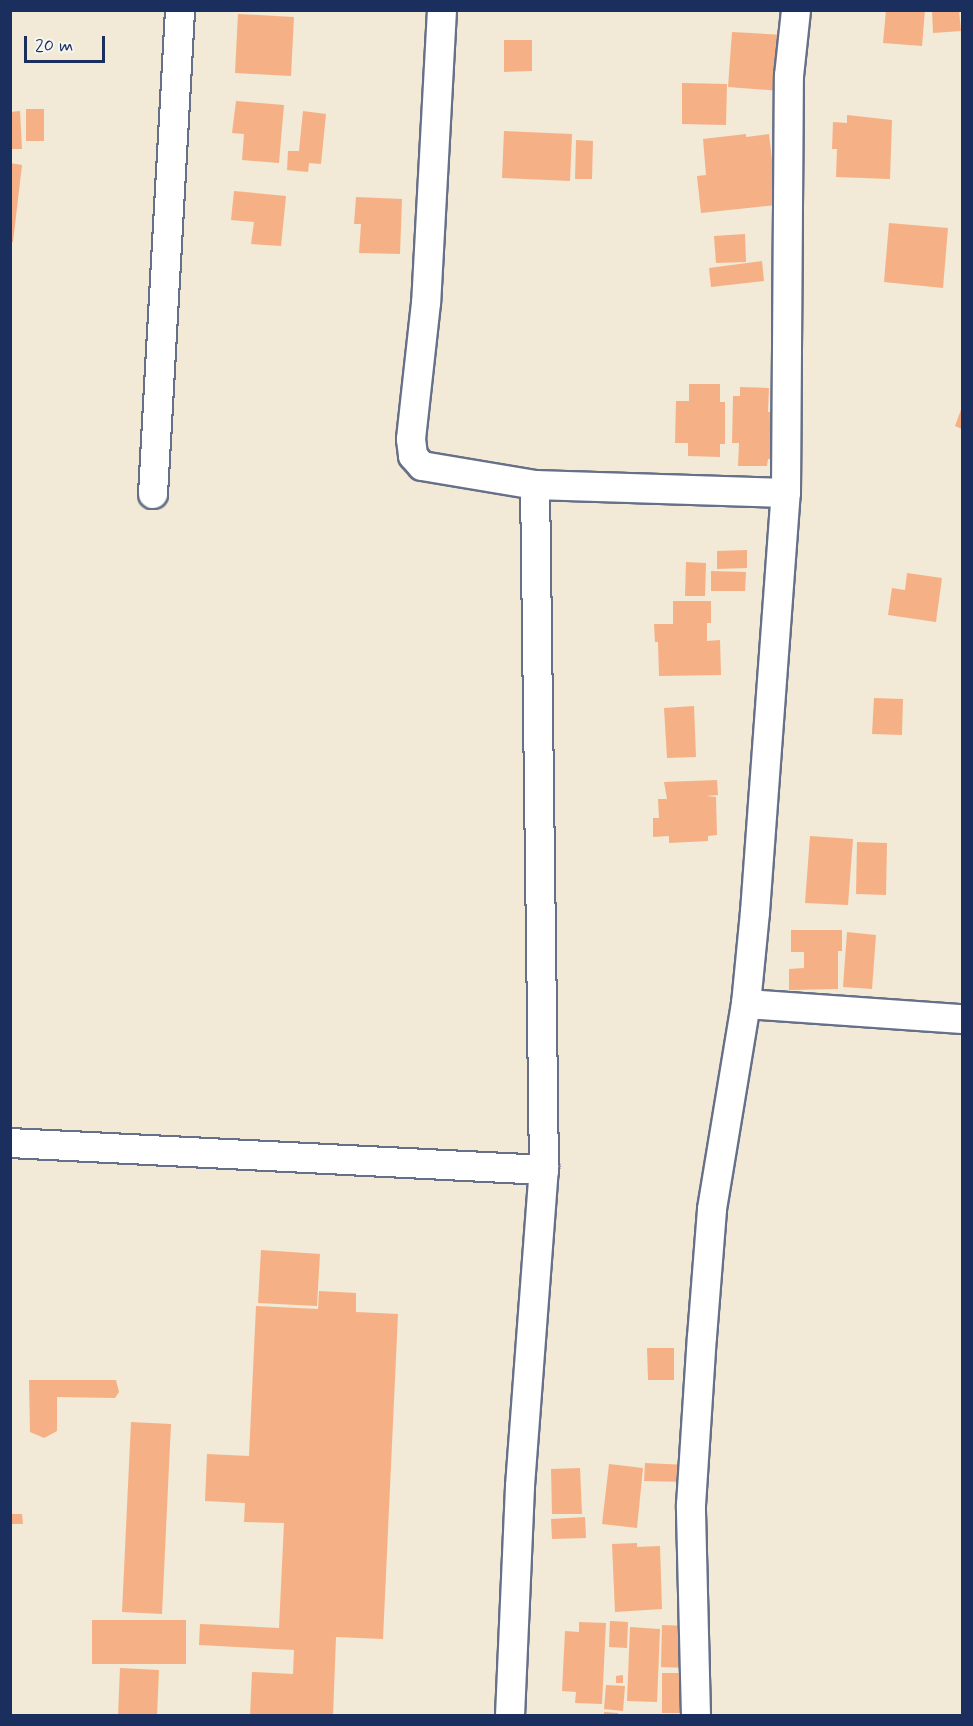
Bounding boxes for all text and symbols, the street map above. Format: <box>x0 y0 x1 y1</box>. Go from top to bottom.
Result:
scale bar <box>27 24 108 62</box>
text: 20 m <box>35 34 73 58</box>

